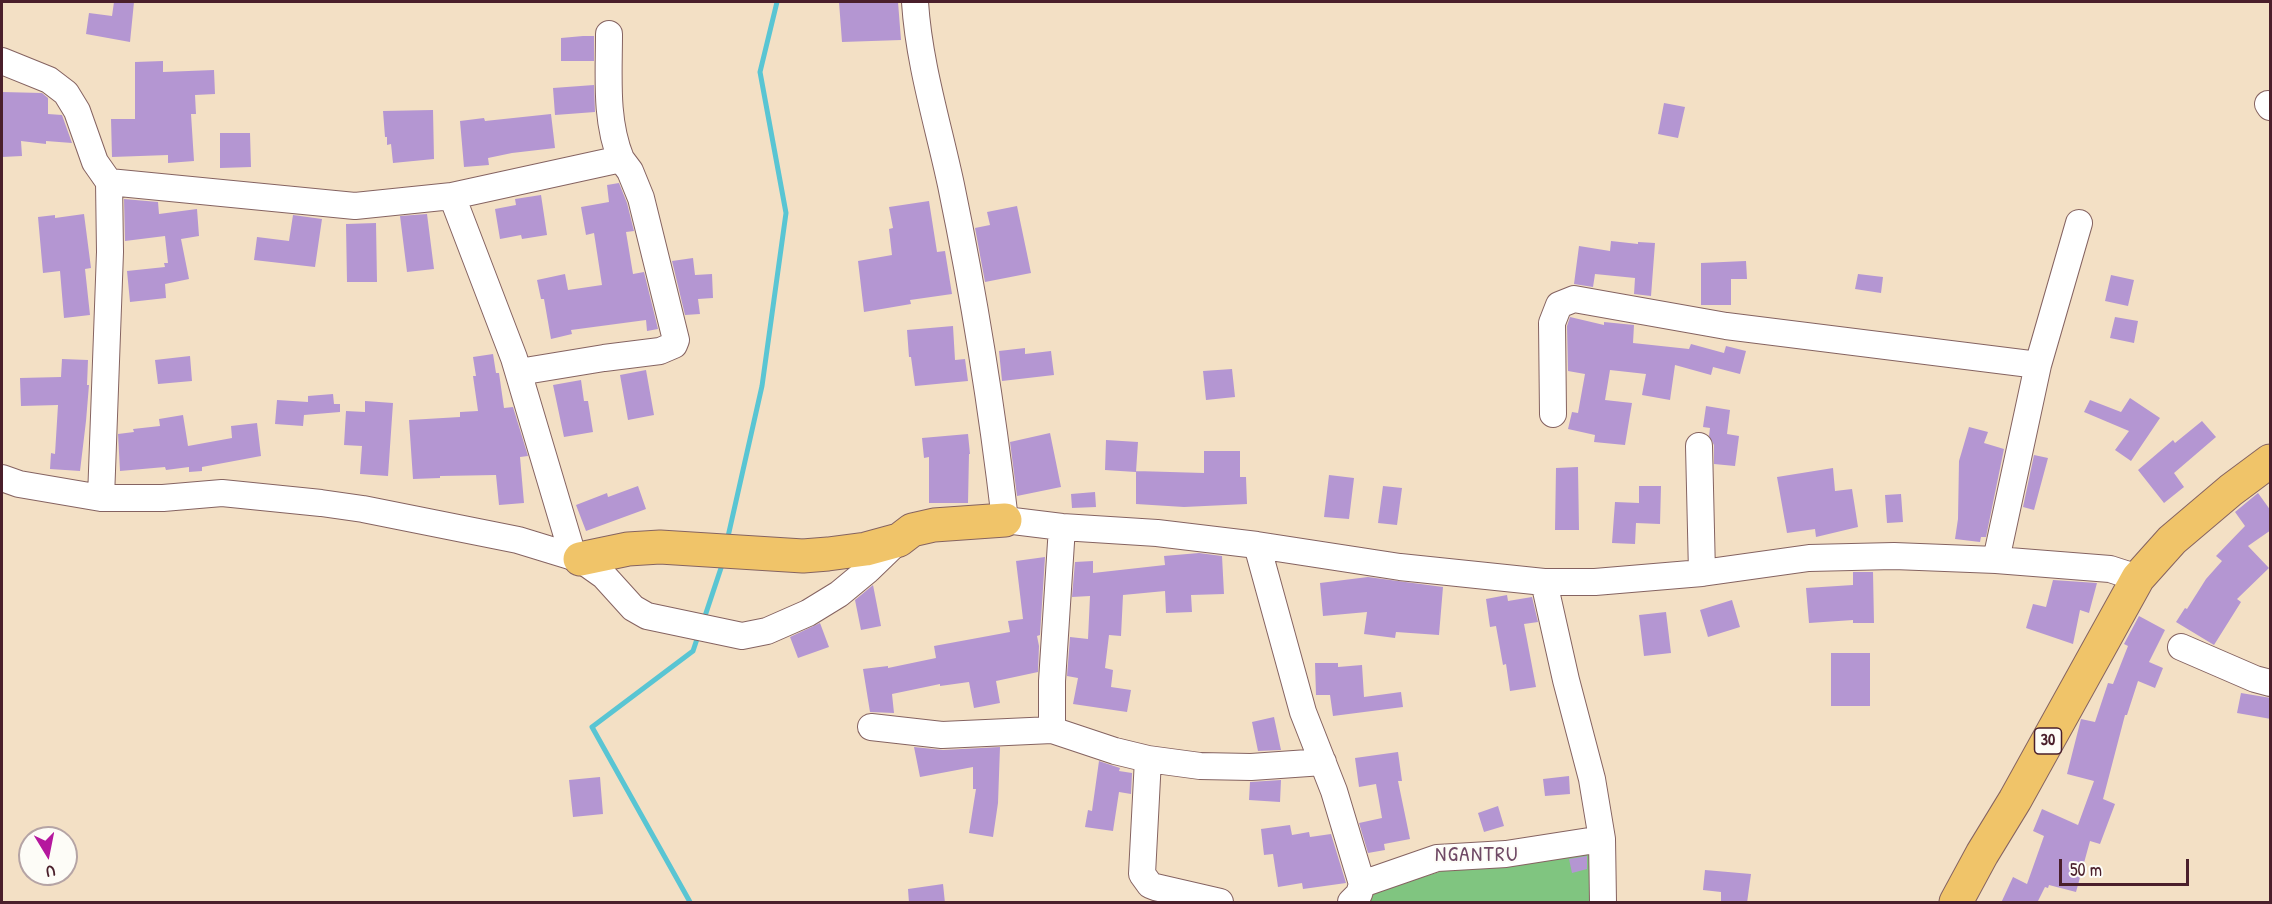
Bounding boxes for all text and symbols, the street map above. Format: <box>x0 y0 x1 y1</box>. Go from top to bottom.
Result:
road number: 30 <box>2034 728 2062 754</box>
north arrow <box>18 826 78 886</box>
district label: NGANTRU <box>1435 842 1519 868</box>
scale bar <box>2062 847 2192 885</box>
text: 50 m <box>2070 857 2102 882</box>
text: U <box>45 860 57 883</box>

